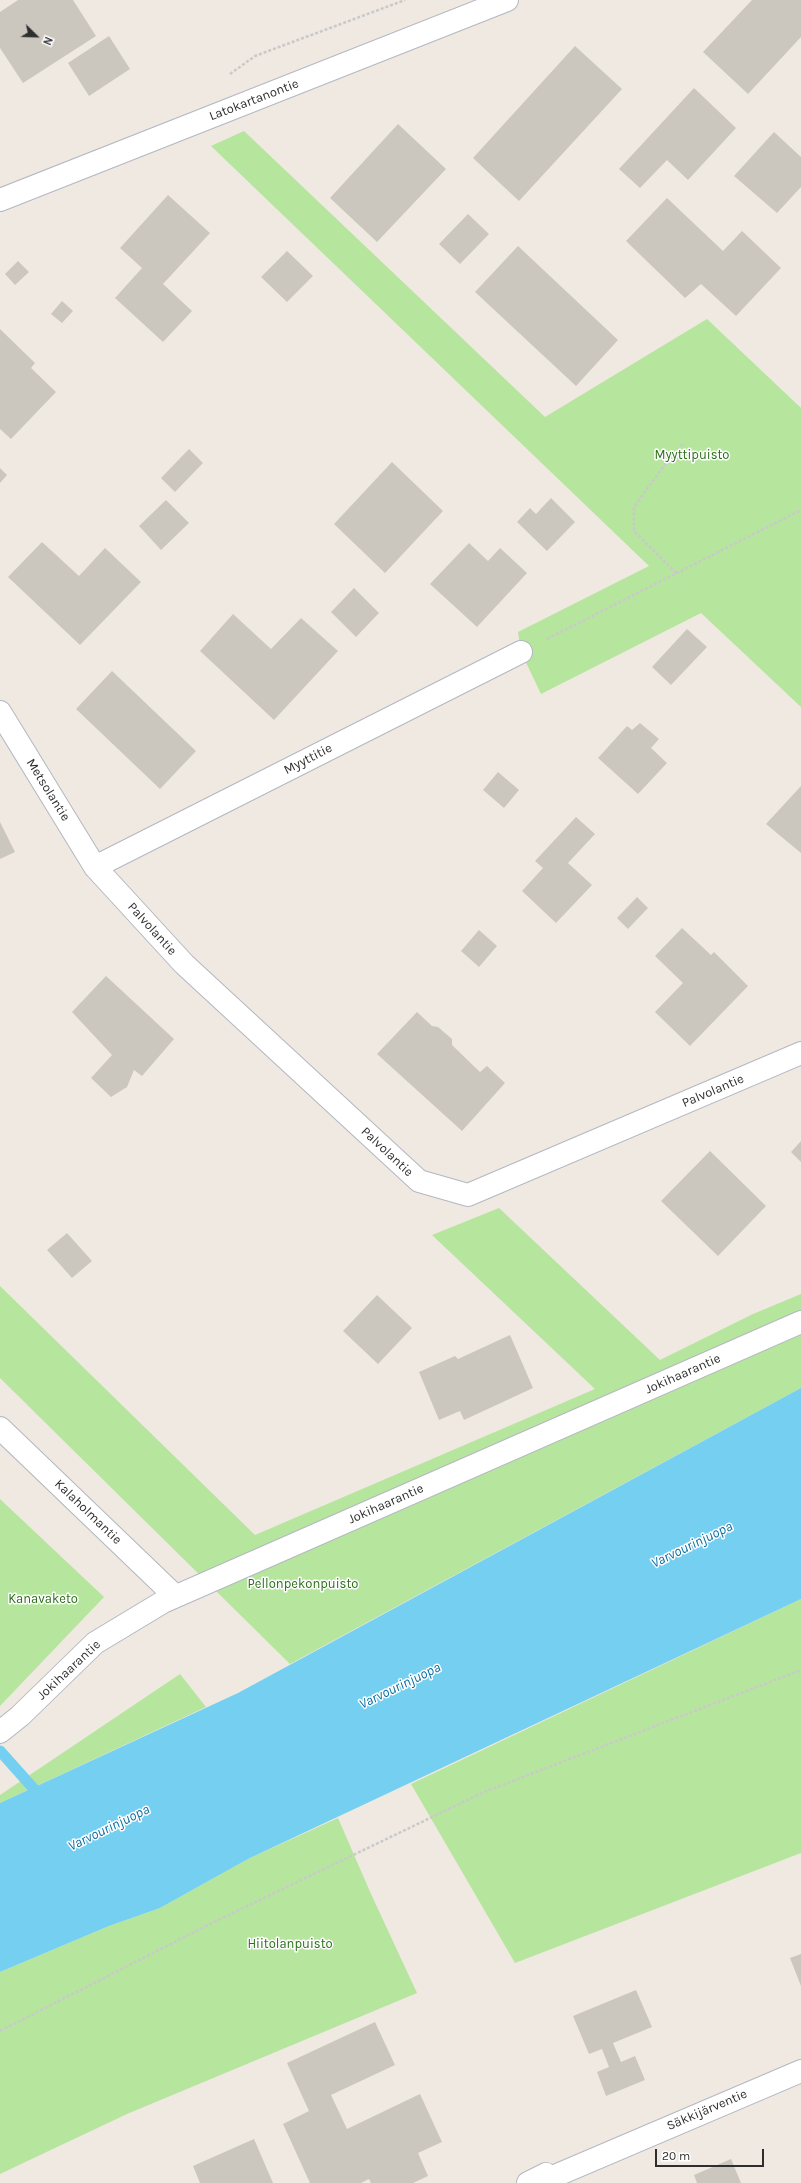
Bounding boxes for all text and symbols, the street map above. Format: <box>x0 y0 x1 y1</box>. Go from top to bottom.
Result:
north arrow <box>16 16 56 56</box>
text: N <box>40 35 55 47</box>
street label: Latokartanontie <box>207 76 301 124</box>
park label: Myyttipuisto <box>655 447 729 463</box>
street label: Myyttitie <box>281 740 335 778</box>
street label: Metsolantie <box>23 756 73 824</box>
street label: Palvolantie <box>124 899 180 959</box>
street label: Palvolantie <box>680 1071 746 1111</box>
street label: Palvolantie <box>358 1124 416 1180</box>
street label: Jokihaarantie <box>643 1350 723 1398</box>
street label: Kalaholmantie <box>51 1476 125 1548</box>
street label: Jokihaarantie <box>346 1480 426 1528</box>
water label: Varvourinjuopa <box>649 1518 735 1572</box>
park label: Pellonpekonpuisto <box>248 1576 358 1592</box>
park label: Kanavaketo <box>8 1591 78 1607</box>
street label: Jokihaarantie <box>34 1637 104 1703</box>
water label: Varvourinjuopa <box>357 1659 443 1713</box>
water label: Varvourinjuopa <box>66 1801 152 1855</box>
park label: Hiitolanpuisto <box>247 1936 333 1952</box>
street label: Säkkijärventie <box>664 2086 750 2134</box>
scale bar <box>657 2141 766 2167</box>
text: 20 m <box>662 2149 690 2163</box>

